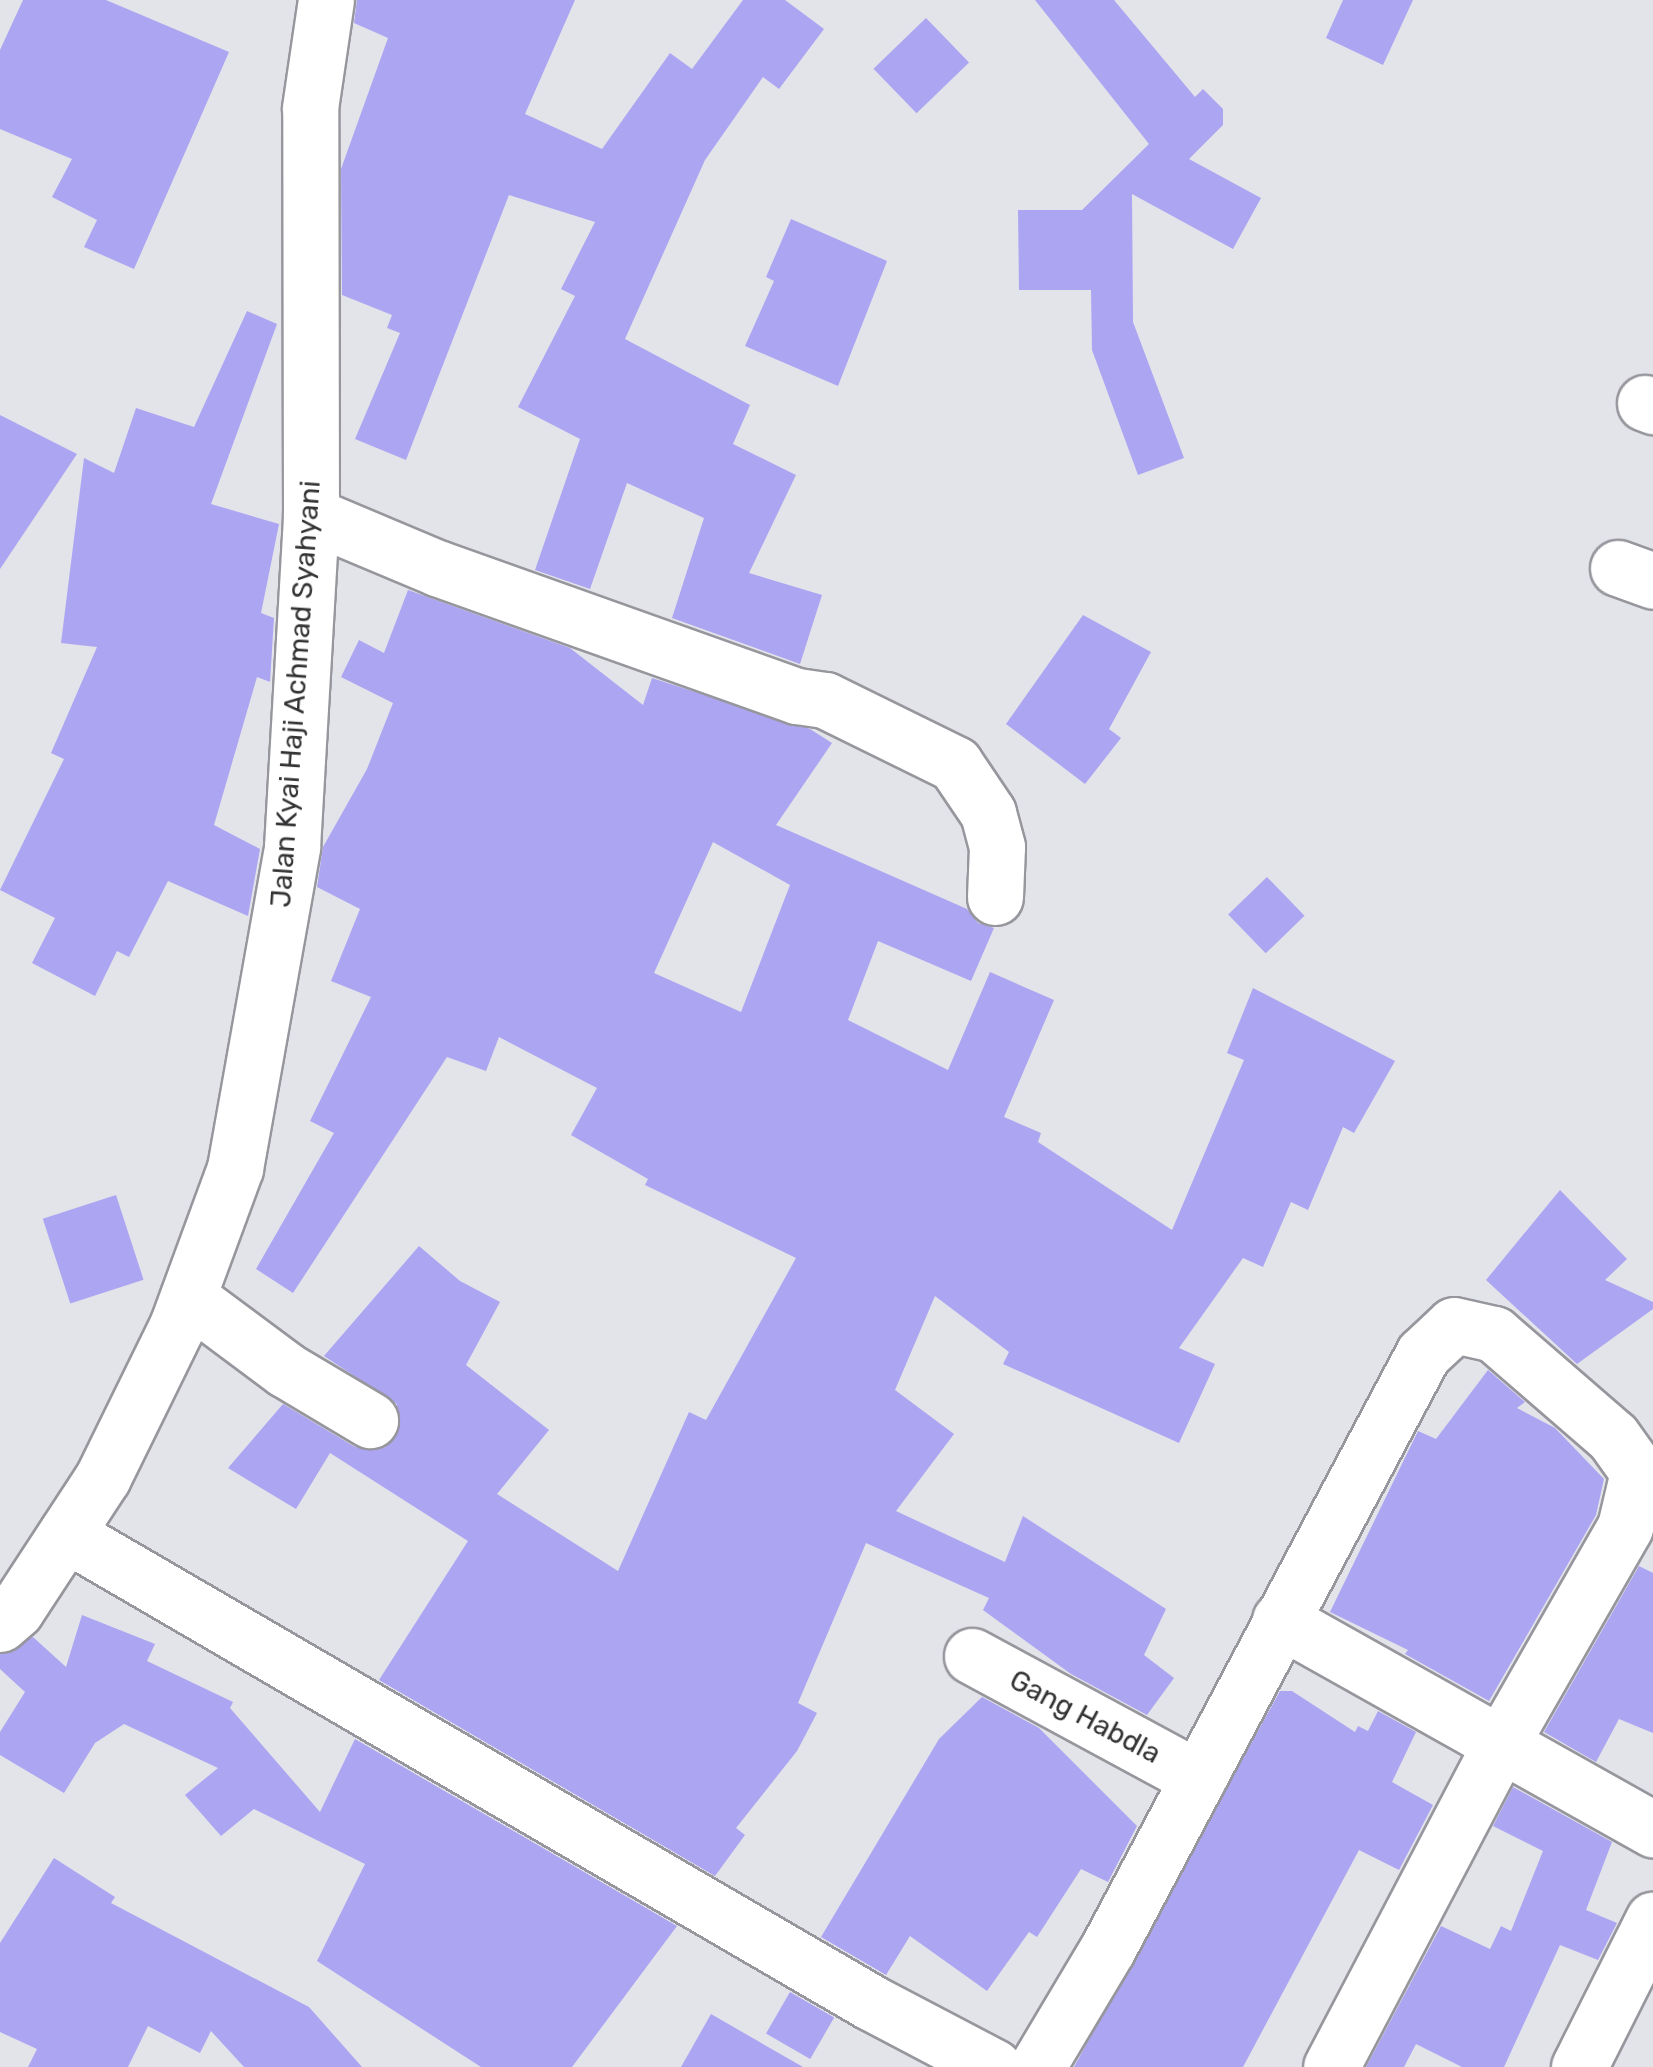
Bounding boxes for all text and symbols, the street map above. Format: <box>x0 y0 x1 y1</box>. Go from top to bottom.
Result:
street label: Jalan Kyai Haji Achmad Syahyani <box>264 479 328 909</box>
street label: Gang Habdla <box>1004 1663 1166 1771</box>

